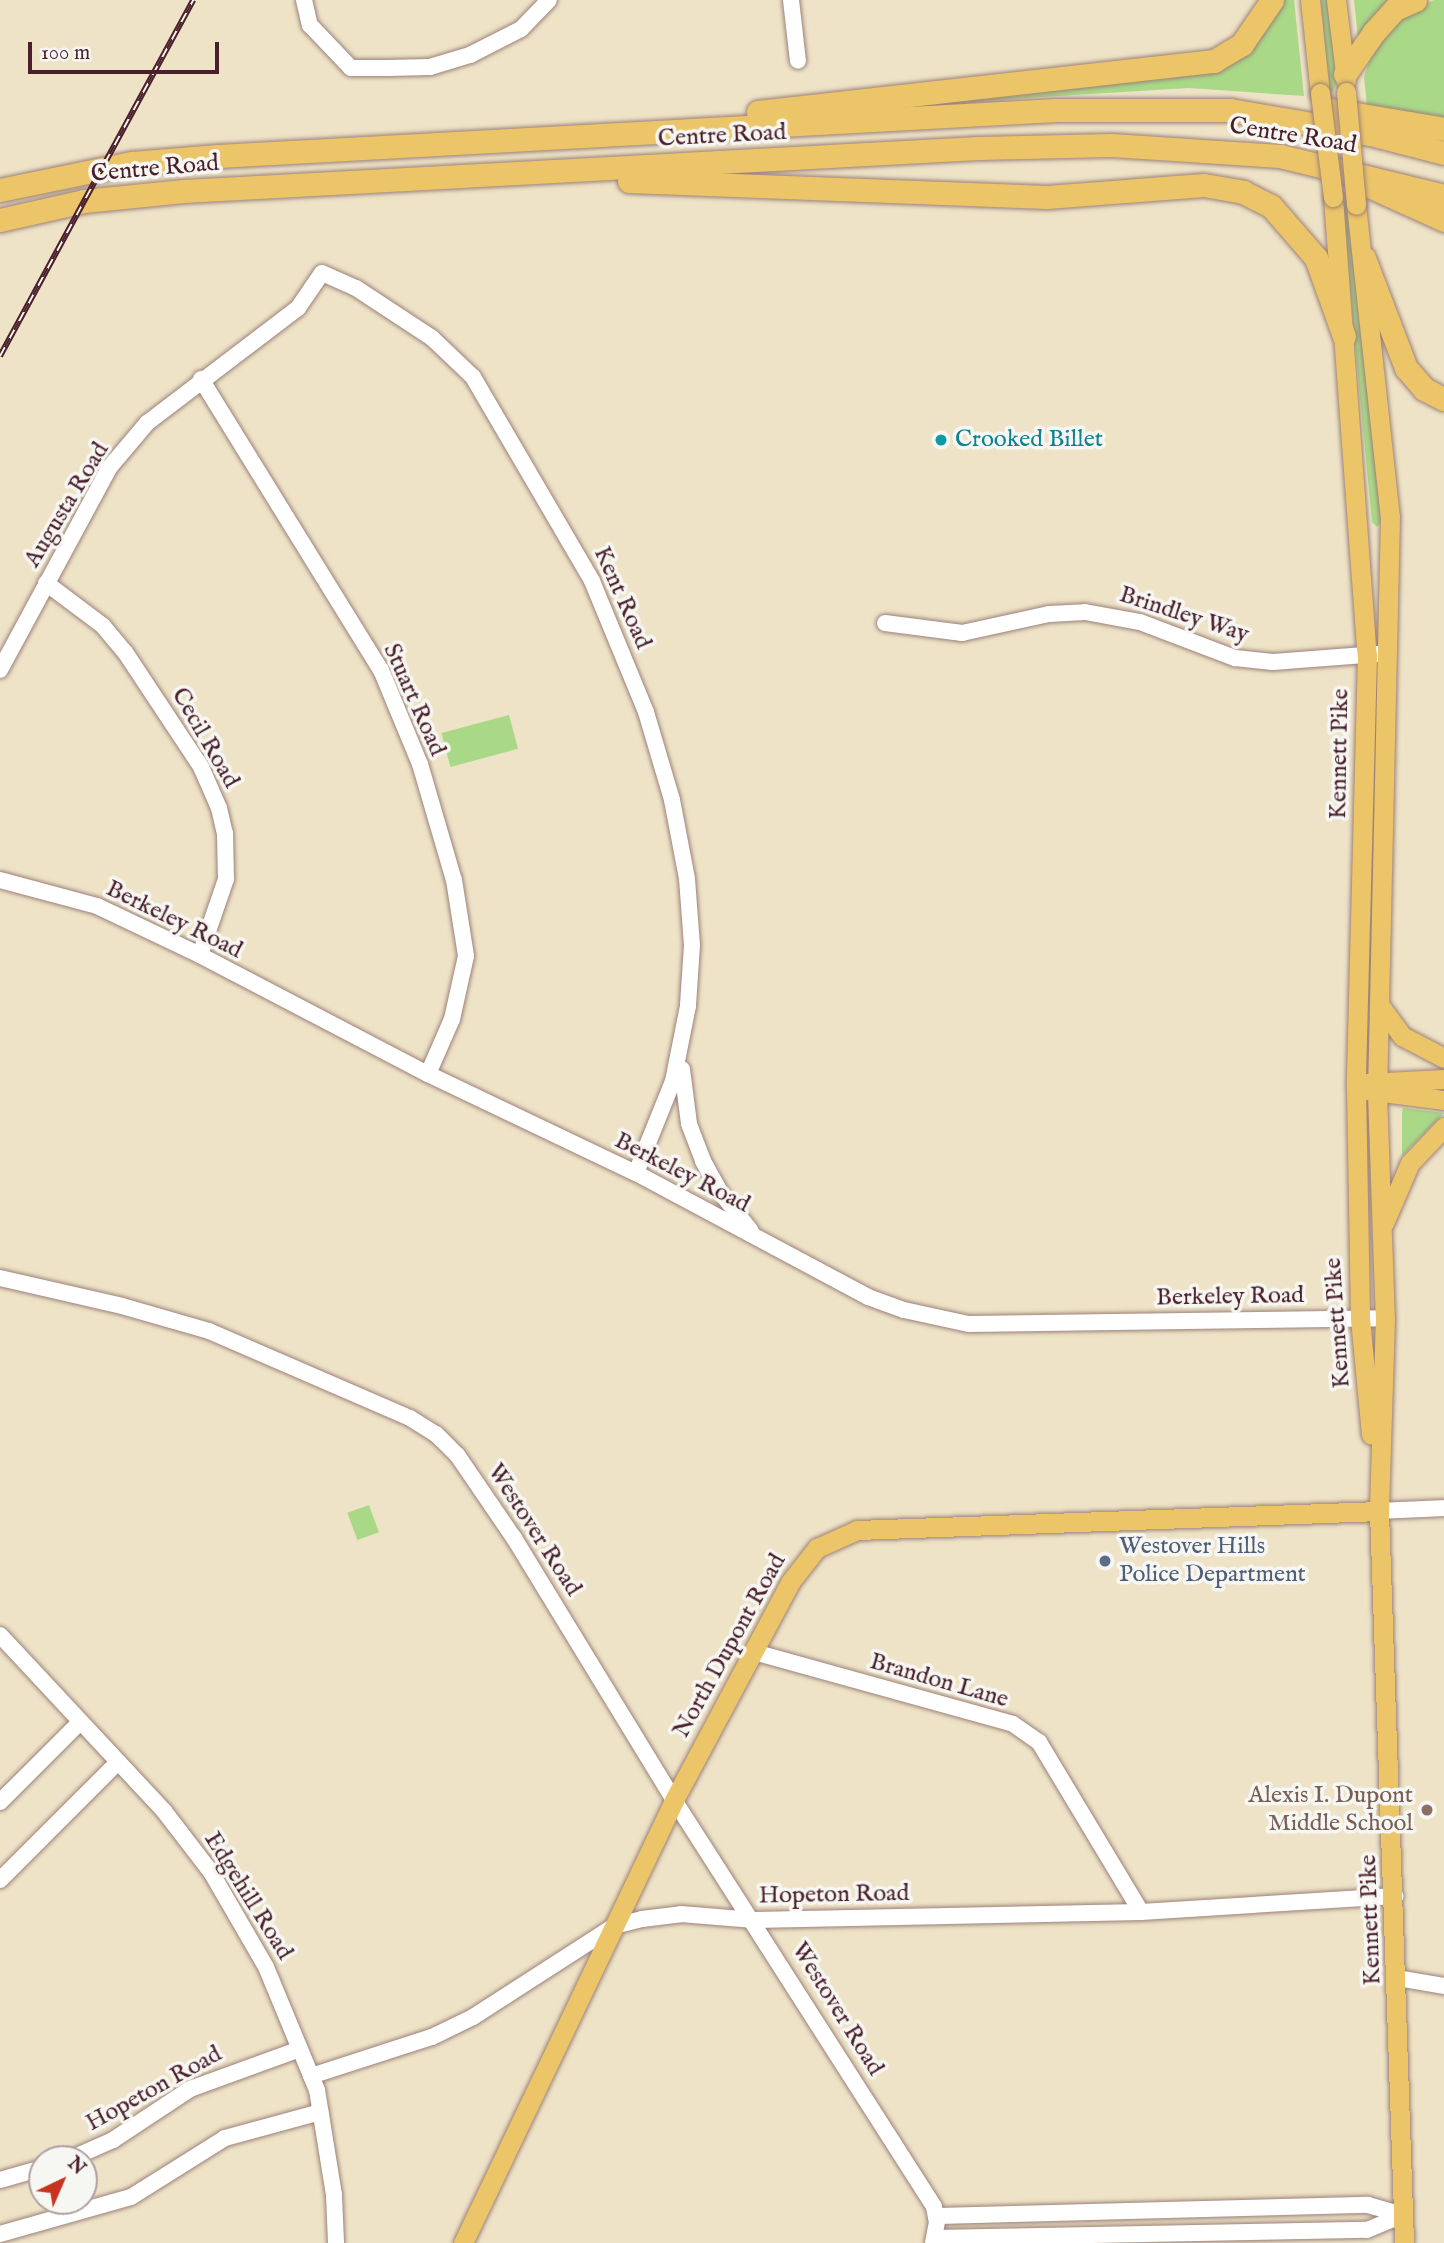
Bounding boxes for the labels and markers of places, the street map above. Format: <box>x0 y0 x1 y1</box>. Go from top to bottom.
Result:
place label: Crooked Billet <box>955 426 1103 454</box>
marker: Crooked Billet <box>933 432 949 448</box>
place label: Westover Hills Police Department <box>1119 1533 1306 1589</box>
marker: Westover Hills Police Department <box>1097 1553 1113 1569</box>
place label: Alexis I. Dupont Middle School <box>1248 1782 1413 1838</box>
marker: Alexis I. Dupont Middle School <box>1419 1802 1435 1818</box>

